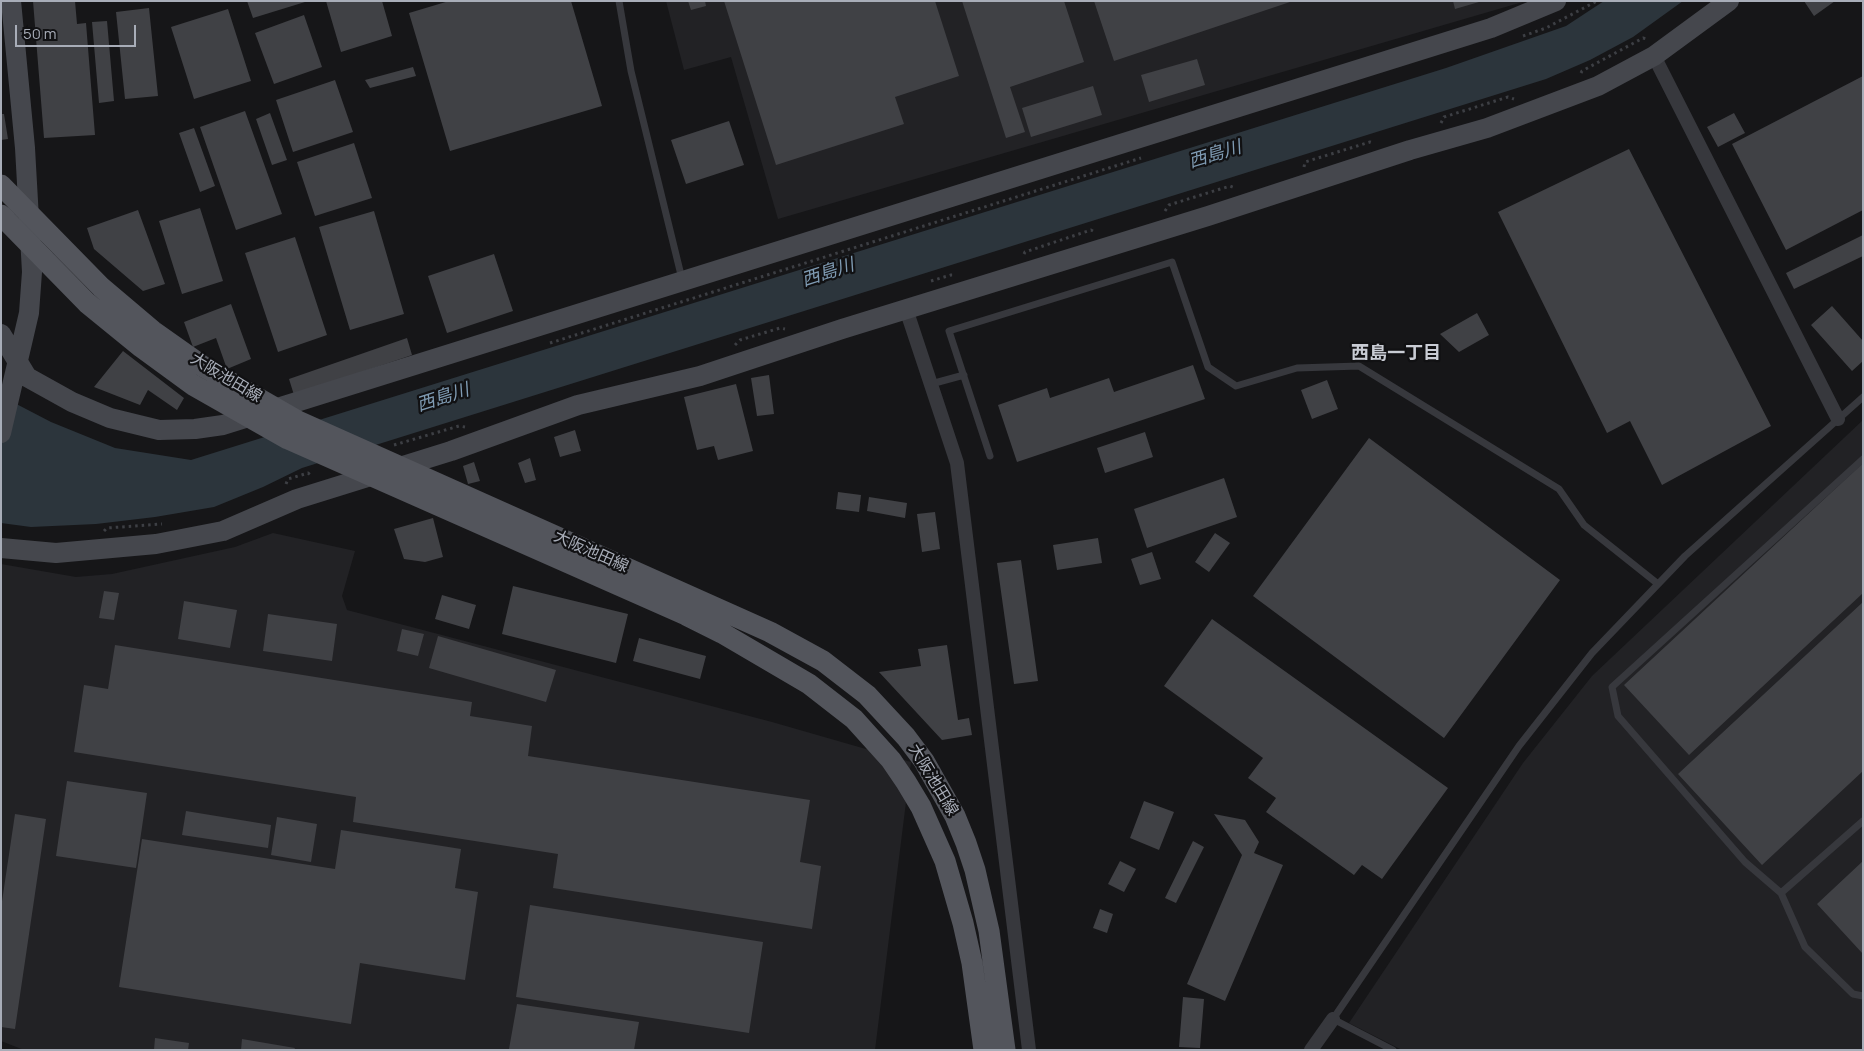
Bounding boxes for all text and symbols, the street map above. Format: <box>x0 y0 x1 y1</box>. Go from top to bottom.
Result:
scale bar <box>18 15 139 47</box>
text: 50 m <box>23 23 57 44</box>
water label: 西島川 <box>1186 137 1244 173</box>
water label: 西島川 <box>799 254 857 292</box>
district label: 西島一丁目 <box>1351 343 1441 365</box>
street label: 大阪池田線 <box>187 349 265 407</box>
water label: 西島川 <box>414 379 472 417</box>
street label: 大阪池田線 <box>551 527 631 577</box>
street label: 大阪池田線 <box>904 741 962 819</box>

